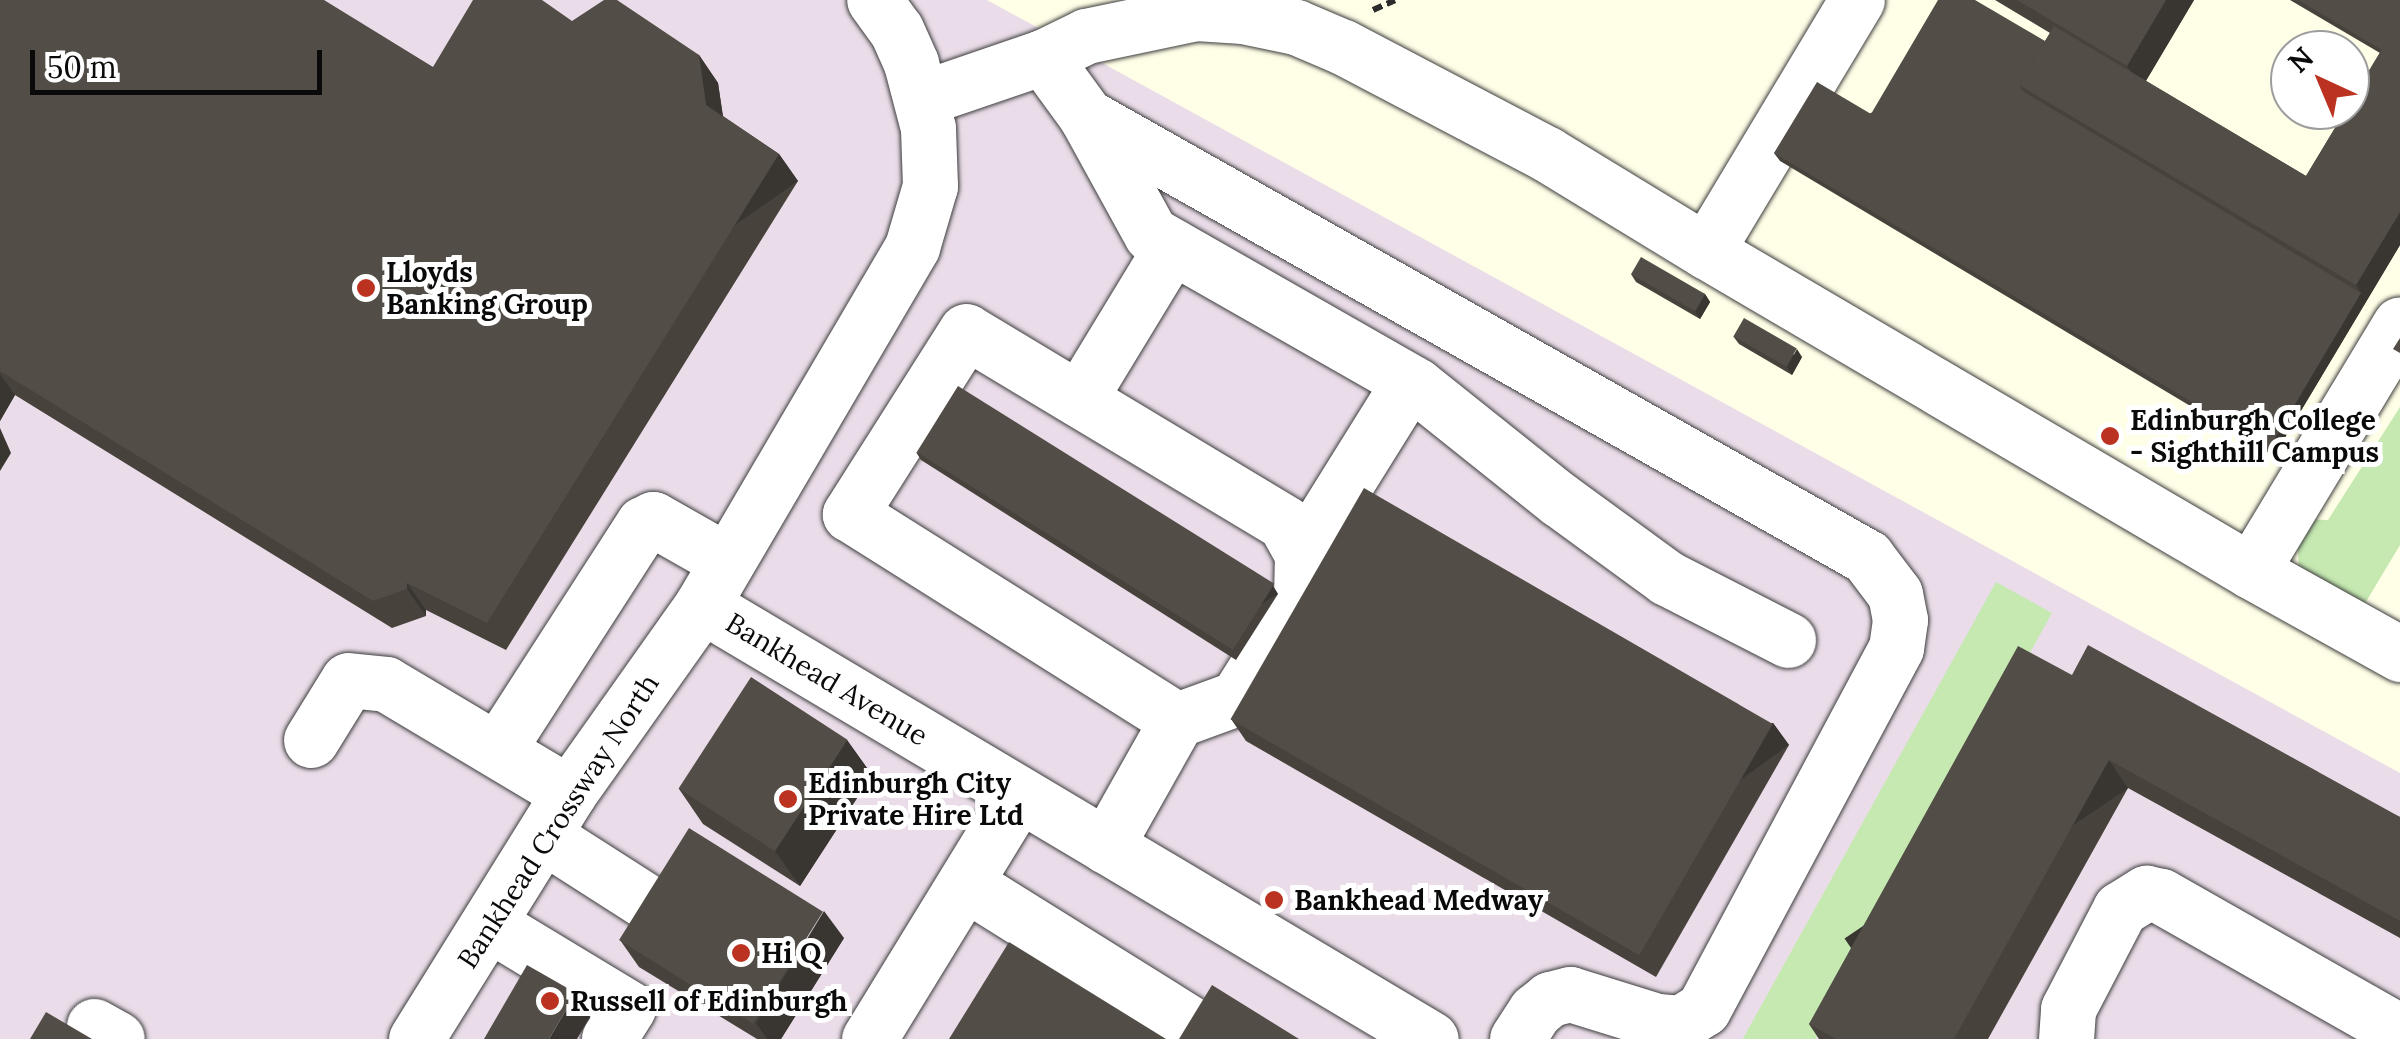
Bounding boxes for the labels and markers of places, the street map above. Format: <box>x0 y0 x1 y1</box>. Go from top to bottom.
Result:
place label: Lloyds Banking Group <box>386 255 588 321</box>
marker: Lloyds Banking Group <box>355 277 377 299</box>
place label: Edinburgh College - Sighthill Campus <box>2130 403 2379 469</box>
marker: Edinburgh College - Sighthill Campus <box>2099 425 2121 447</box>
place label: Edinburgh City Private Hire Ltd <box>808 766 1024 832</box>
marker: Edinburgh City Private Hire Ltd <box>777 788 799 810</box>
place label: Bankhead Medway <box>1294 883 1543 917</box>
marker: Bankhead Medway <box>1263 889 1285 911</box>
place label: Hi Q <box>761 936 821 970</box>
marker: Hi Q <box>730 942 752 964</box>
place label: Russell of Edinburgh <box>570 984 847 1018</box>
marker: Russell of Edinburgh <box>539 990 561 1012</box>

